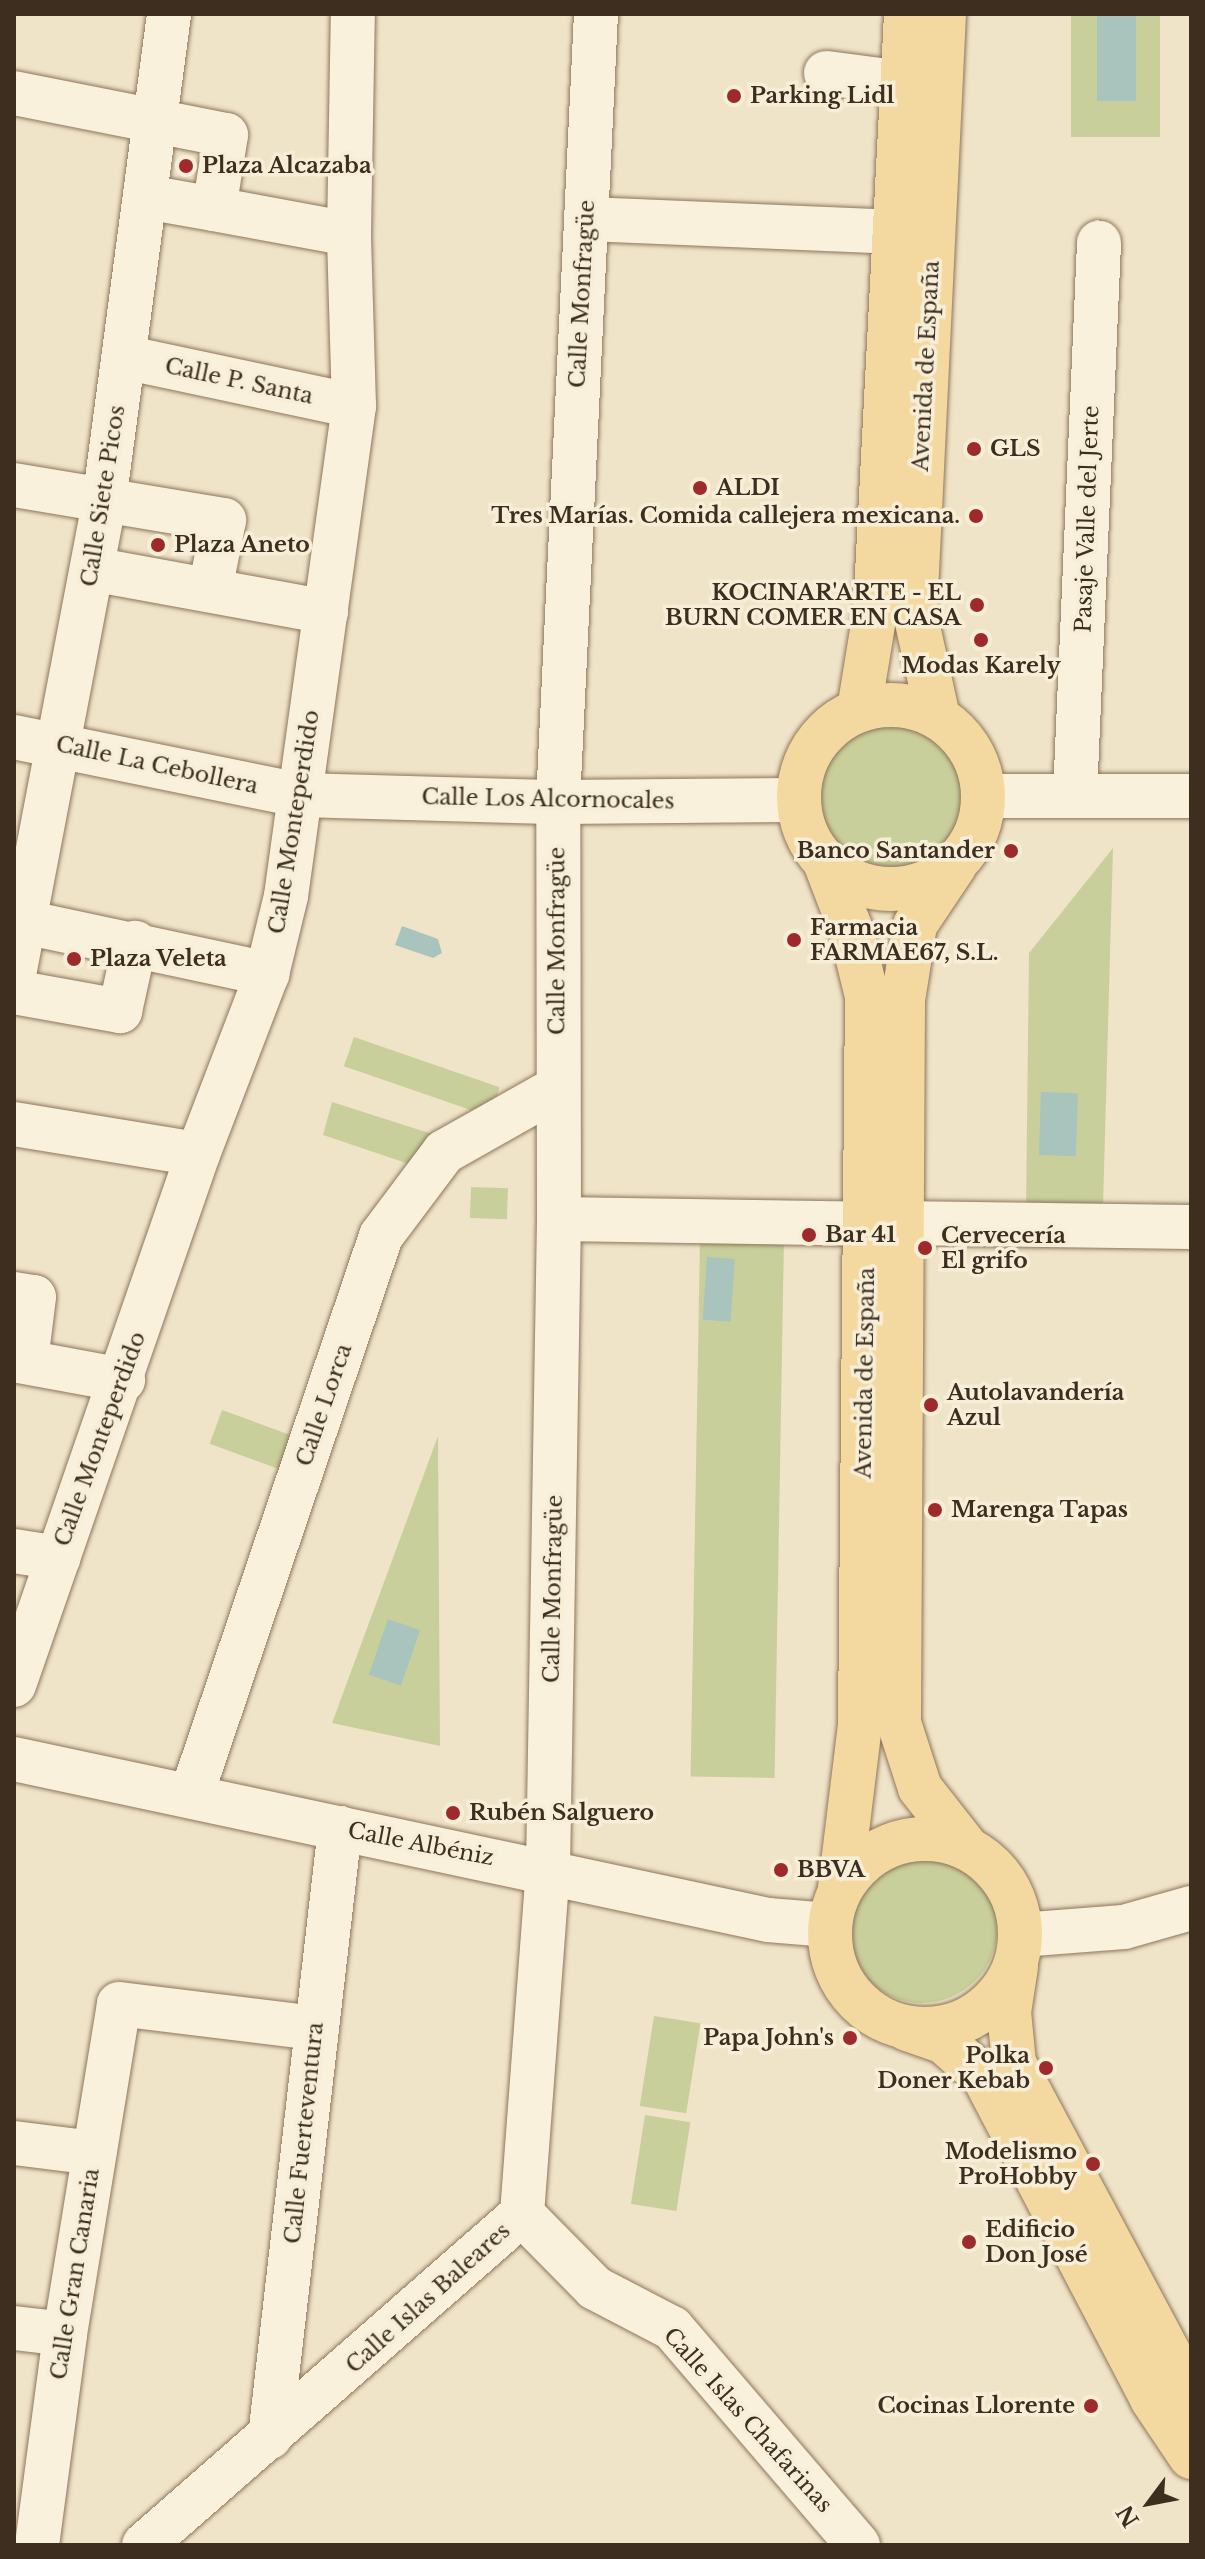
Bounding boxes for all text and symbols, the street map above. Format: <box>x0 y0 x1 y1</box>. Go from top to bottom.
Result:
place label: Parking Lidl <box>750 83 895 109</box>
marker: Parking Lidl <box>725 87 743 105</box>
place label: Plaza Alcazaba <box>202 153 372 179</box>
marker: Plaza Alcazaba <box>177 157 195 175</box>
street label: Calle Monfragüe <box>564 199 600 389</box>
street label: Avenida de España <box>907 260 945 472</box>
street label: Calle P. Santa <box>163 352 315 410</box>
street label: Calle Siete Picos <box>76 403 130 589</box>
street label: Pasaje Valle del Jerte <box>1070 404 1104 634</box>
place label: GLS <box>990 436 1040 462</box>
marker: GLS <box>965 440 983 458</box>
place label: ALDI <box>716 475 780 501</box>
marker: ALDI <box>691 479 709 497</box>
place label: Tres Marías. Comida callejera mexicana. <box>491 503 960 529</box>
marker: Tres Marías. Comida callejera mexicana. <box>967 507 985 525</box>
place label: Plaza Aneto <box>174 532 311 558</box>
marker: Plaza Aneto <box>149 536 167 554</box>
place label: KOCINAR'ARTE - EL BURN COMER EN CASA <box>664 579 961 630</box>
marker: KOCINAR'ARTE - EL BURN COMER EN CASA <box>968 596 986 614</box>
marker: Modas Karely <box>972 631 990 649</box>
place label: Modas Karely <box>901 653 1061 679</box>
street label: Calle Monteperdido <box>263 708 325 936</box>
street label: Calle La Cebollera <box>53 731 261 799</box>
street label: Calle Los Alcornocales <box>421 784 675 814</box>
place label: Banco Santander <box>797 838 995 864</box>
marker: Banco Santander <box>1002 842 1020 860</box>
street label: Calle Monfragüe <box>544 847 570 1035</box>
place label: Farmacia FARMAE67, S.L. <box>810 914 998 966</box>
marker: Farmacia FARMAE67, S.L. <box>785 931 803 949</box>
place label: Plaza Veleta <box>90 946 228 972</box>
marker: Plaza Veleta <box>65 950 83 968</box>
place label: Bar 41 <box>825 1222 896 1248</box>
place label: Cervecería El grifo <box>941 1222 1066 1274</box>
marker: Bar 41 <box>800 1226 818 1244</box>
marker: Cervecería El grifo <box>916 1239 934 1257</box>
street label: Avenida de España <box>850 1267 880 1479</box>
street label: Calle Monteperdido <box>49 1328 151 1550</box>
street label: Calle Lorca <box>291 1340 357 1470</box>
place label: Autolavandería Azul <box>947 1379 1124 1430</box>
marker: Autolavandería Azul <box>922 1396 940 1414</box>
street label: Calle Monfragüe <box>538 1495 568 1683</box>
place label: Marenga Tapas <box>951 1497 1129 1523</box>
marker: Marenga Tapas <box>926 1501 944 1519</box>
place label: Rubén Salguero <box>469 1800 654 1826</box>
marker: Rubén Salguero <box>444 1804 462 1822</box>
street label: Calle Albéniz <box>345 1817 497 1871</box>
place label: BBVA <box>797 1857 865 1883</box>
marker: BBVA <box>772 1861 790 1879</box>
street label: Calle Fuerteventura <box>279 2021 329 2245</box>
place label: Papa John's <box>703 2025 834 2051</box>
marker: Papa John's <box>841 2029 859 2047</box>
place label: Polka Doner Kebab <box>877 2042 1030 2094</box>
marker: Polka Doner Kebab <box>1037 2059 1055 2077</box>
place label: Modelismo ProHobby <box>945 2138 1077 2190</box>
marker: Modelismo ProHobby <box>1084 2155 1102 2173</box>
street label: Calle Gran Canaria <box>45 2166 105 2382</box>
place label: Edificio Don José <box>985 2216 1088 2268</box>
street label: Calle Islas Baleares <box>341 2217 515 2379</box>
marker: Edificio Don José <box>960 2233 978 2251</box>
street label: Calle Islas Chafarinas <box>658 2322 838 2518</box>
place label: Cocinas Llorente <box>877 2393 1075 2419</box>
marker: Cocinas Llorente <box>1082 2397 1100 2415</box>
north arrow <box>1109 2463 1189 2543</box>
text: N <box>1111 2500 1145 2532</box>

